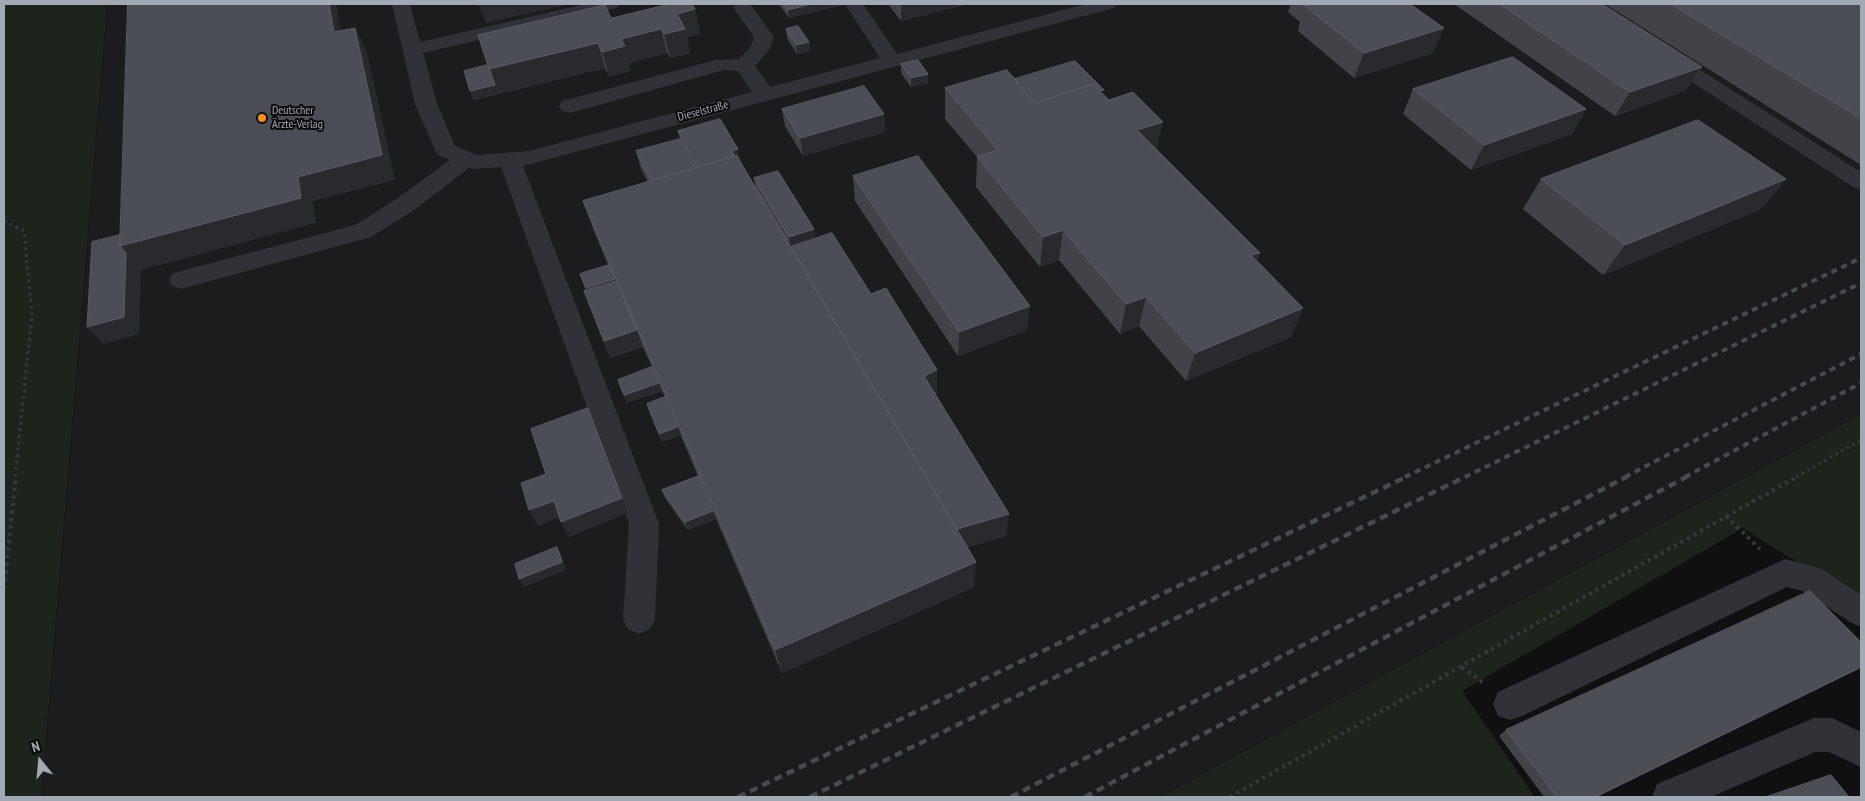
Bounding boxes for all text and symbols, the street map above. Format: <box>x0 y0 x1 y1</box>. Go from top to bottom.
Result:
street label: Dieselstraße <box>676 97 730 125</box>
place label: Deutscher Ärzte-Verlag <box>272 104 323 132</box>
marker: Deutscher Ärzte-Verlag <box>256 112 268 124</box>
north arrow <box>15 736 65 786</box>
text: N <box>29 737 42 756</box>

